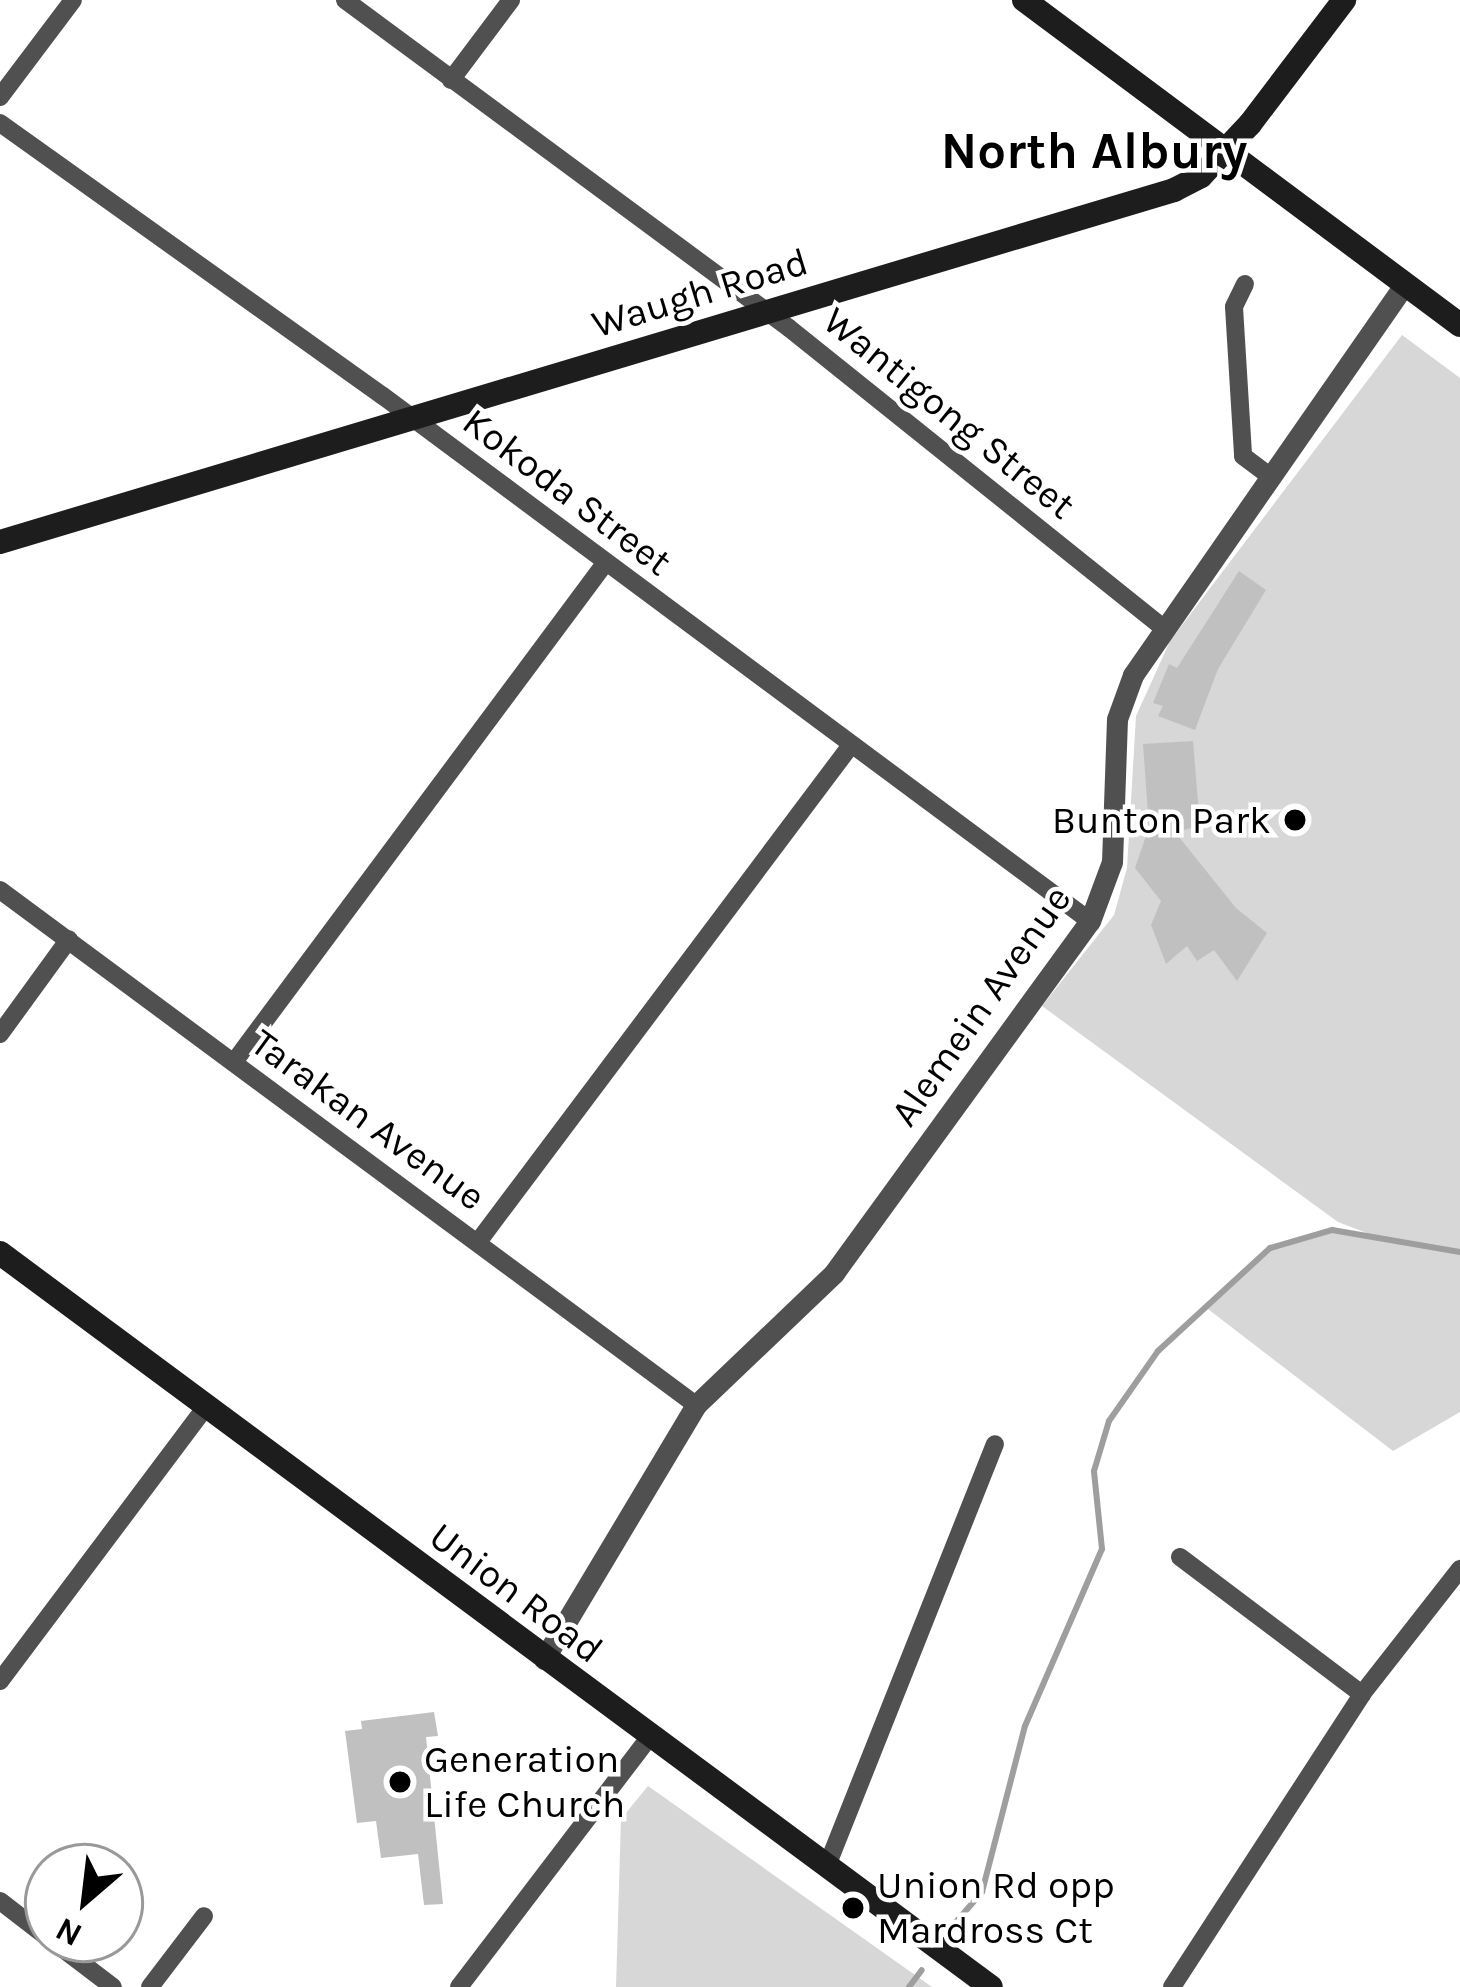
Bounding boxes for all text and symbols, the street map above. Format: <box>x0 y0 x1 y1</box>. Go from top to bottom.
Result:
district label: North Albury <box>941 120 1247 182</box>
street label: Waugh Road <box>586 238 814 348</box>
street label: Wantigong Street <box>814 297 1084 529</box>
street label: Kokoda Street <box>453 398 681 586</box>
place label: Bunton Park <box>1052 797 1271 843</box>
marker: Bunton Park <box>1282 807 1308 833</box>
street label: Alemein Avenue <box>881 877 1081 1135</box>
street label: Tarakan Avenue <box>242 1019 494 1221</box>
street label: Union Road <box>420 1513 612 1673</box>
place label: Generation Life Church <box>424 1737 625 1828</box>
marker: Generation Life Church <box>387 1769 413 1795</box>
north arrow <box>24 1843 144 1963</box>
place label: Union Rd opp Mardross Ct <box>877 1863 1115 1954</box>
marker: Union Rd opp Mardross Ct <box>840 1895 866 1921</box>
text: N <box>49 1910 88 1954</box>

